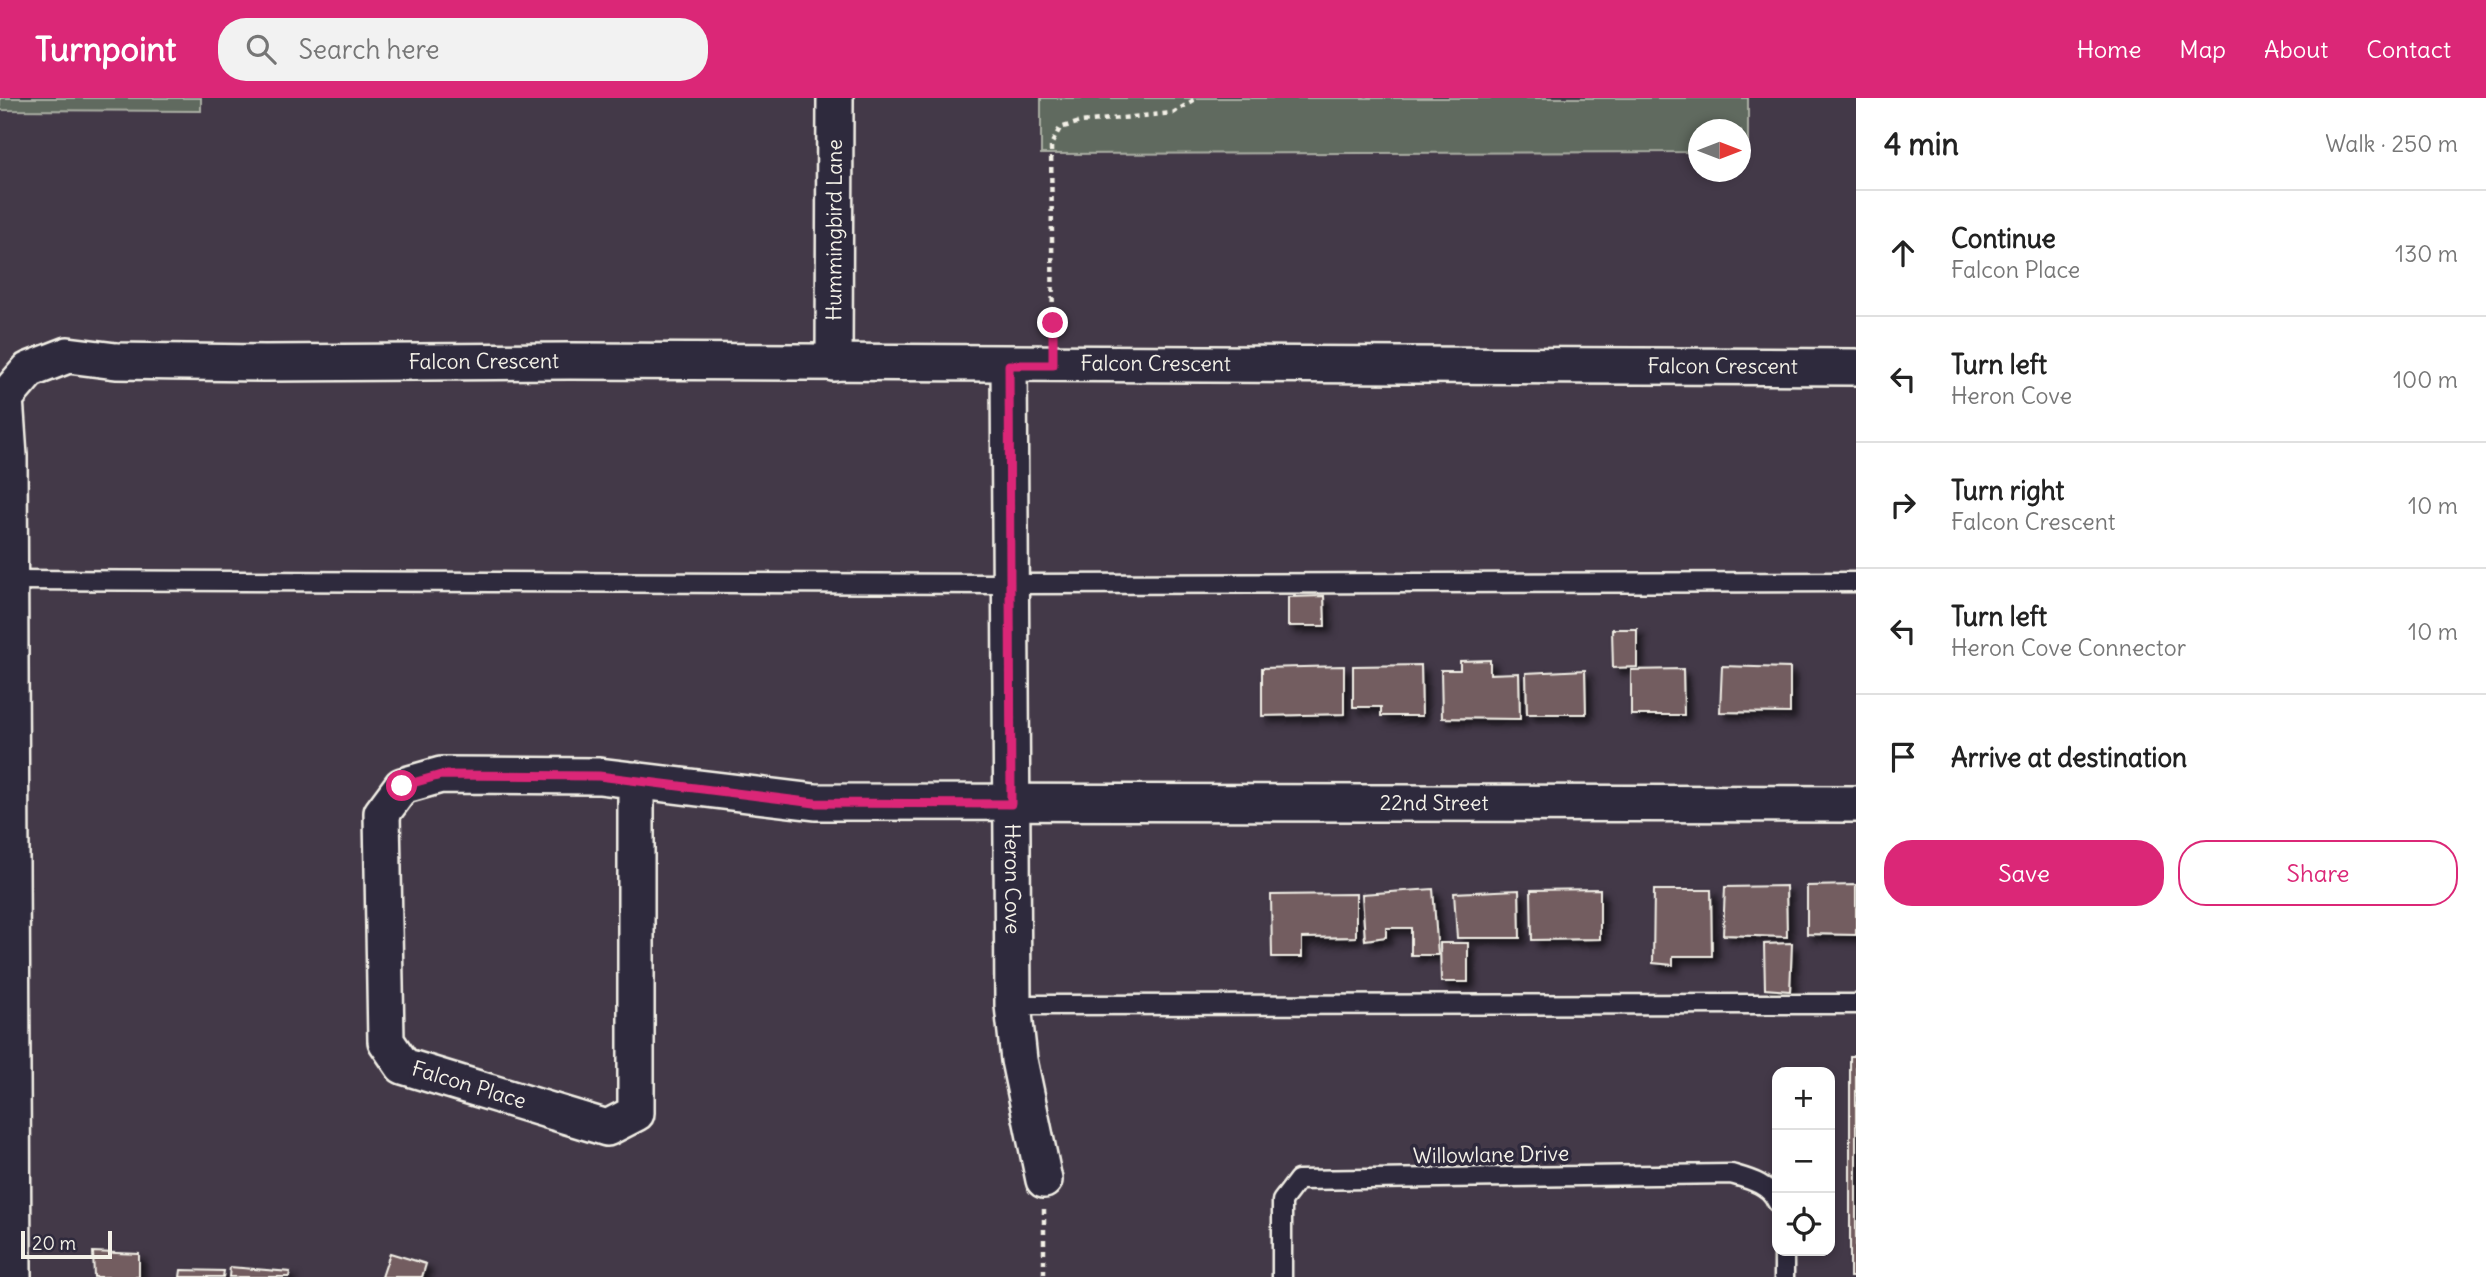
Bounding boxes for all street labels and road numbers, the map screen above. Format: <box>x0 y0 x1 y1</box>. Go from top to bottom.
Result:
street label: Hummingbird Lane <box>820 139 848 321</box>
street label: Falcon Crescent <box>409 347 559 375</box>
street label: Falcon Crescent <box>1081 349 1231 377</box>
street label: Falcon Crescent <box>1648 352 1798 380</box>
street label: 22nd Street <box>1380 789 1489 816</box>
street label: Heron Cove <box>999 824 1027 934</box>
street label: Falcon Place <box>409 1054 529 1115</box>
street label: Willowlane Drive <box>1413 1140 1569 1169</box>

